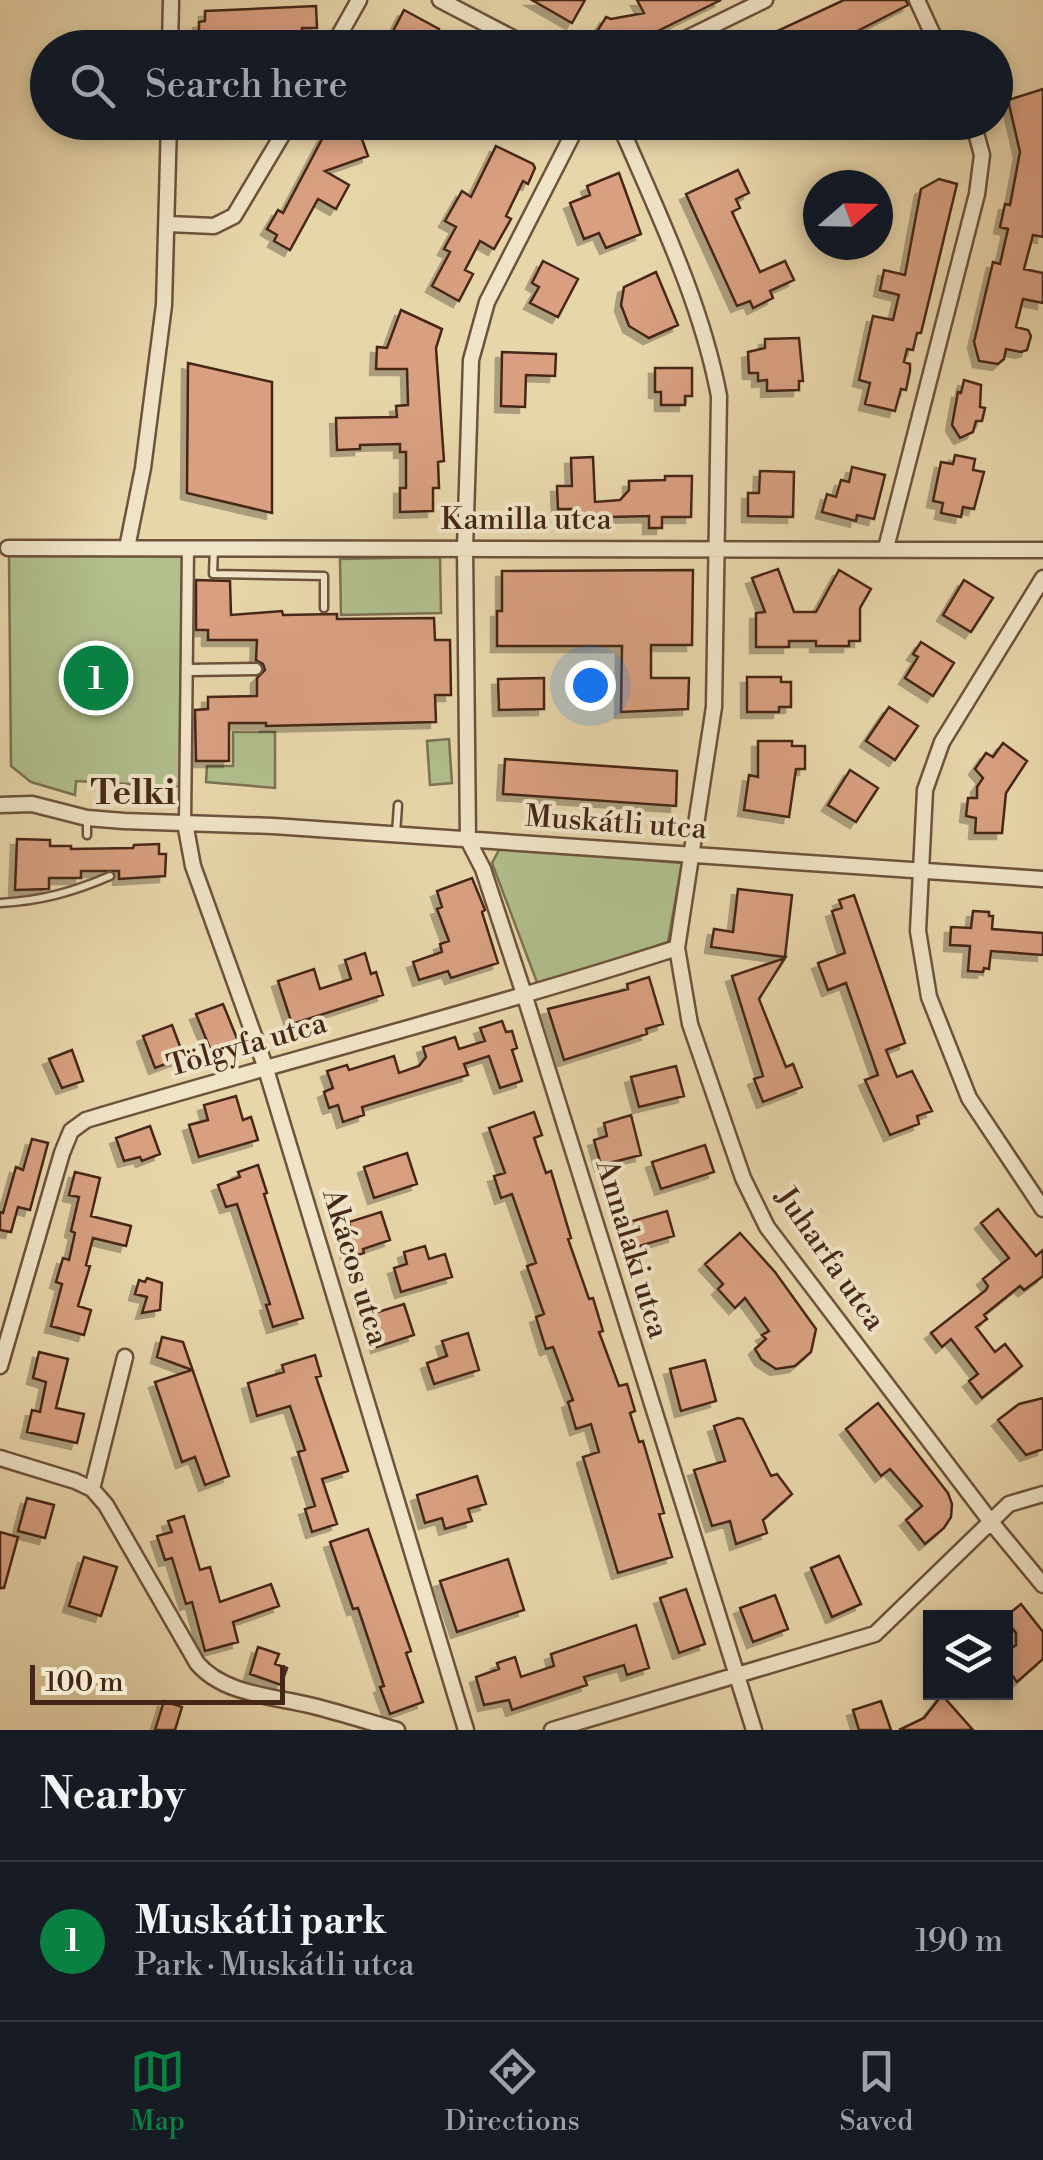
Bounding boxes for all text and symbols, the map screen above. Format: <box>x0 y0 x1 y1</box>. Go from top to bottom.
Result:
search box <box>30 30 1013 140</box>
icon: search <box>65 58 120 113</box>
text: Search here <box>145 62 348 109</box>
north arrow <box>803 170 893 260</box>
street label: Kamilla utca <box>440 501 612 539</box>
pin: 1 <box>64 640 128 716</box>
your location <box>565 660 616 711</box>
district label: Telki <box>91 772 175 815</box>
street label: Muskátli utca <box>524 798 709 848</box>
street label: Tölgyfa utca <box>163 1004 332 1086</box>
street label: Annalaki utca <box>586 1154 677 1344</box>
street label: Juharfa utca <box>766 1179 894 1339</box>
street label: Akácos utca <box>313 1183 397 1351</box>
map controls <box>923 1610 1013 1700</box>
button: layers <box>923 1610 1013 1700</box>
scale bar <box>30 1660 285 1704</box>
text: 100 m <box>45 1665 124 1700</box>
text: Nearby <box>40 1769 185 1822</box>
text: Muskátli park <box>135 1898 386 1945</box>
text: 1 <box>65 1921 80 1961</box>
text: 190 m <box>915 1921 1003 1961</box>
text: Park · Muskátli utca <box>135 1945 414 1985</box>
tab: Map <box>130 2044 185 2139</box>
tab: Directions <box>445 2044 580 2139</box>
tab: Saved <box>840 2044 913 2139</box>

